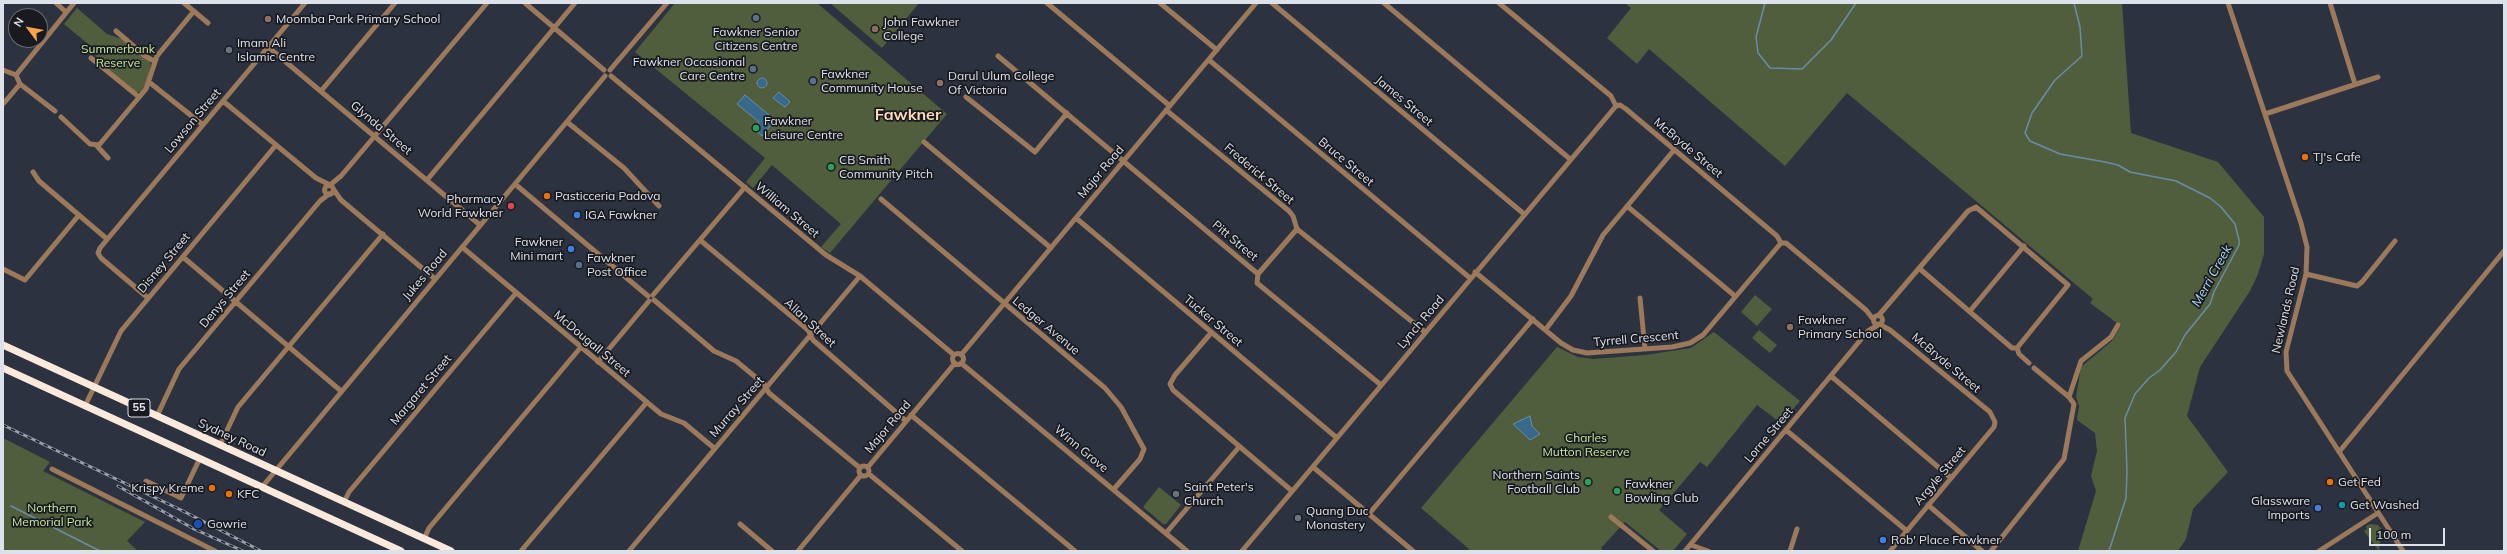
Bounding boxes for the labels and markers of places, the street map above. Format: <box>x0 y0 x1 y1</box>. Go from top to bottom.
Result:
place label: Moomba Park Primary School <box>276 12 440 26</box>
marker: Fawkner Senior Citizens Centre <box>751 13 761 23</box>
marker: Moomba Park Primary School <box>263 14 273 24</box>
place label: John Fawkner College <box>883 15 959 43</box>
marker: John Fawkner College <box>870 24 880 34</box>
place label: Fawkner Senior Citizens Centre <box>713 25 799 53</box>
place label: Imam Ali Islamic Centre <box>237 36 315 64</box>
marker: Imam Ali Islamic Centre <box>224 45 234 55</box>
place label: Fawkner Occasional Care Centre <box>633 55 745 83</box>
marker: Fawkner Occasional Care Centre <box>748 64 758 74</box>
place label: Fawkner Community House <box>821 67 923 95</box>
place label: Darul Ulum College Of Victoria <box>948 69 1054 97</box>
marker: Fawkner Community House <box>808 76 818 86</box>
marker: Darul Ulum College Of Victoria <box>935 78 945 88</box>
place label: Fawkner Leisure Centre <box>764 114 843 142</box>
marker: Fawkner Leisure Centre <box>751 123 761 133</box>
place label: TJ's Cafe <box>2313 150 2361 164</box>
marker: TJ's Cafe <box>2300 152 2310 162</box>
place label: CB Smith Community Pitch <box>839 153 933 181</box>
marker: CB Smith Community Pitch <box>826 162 836 172</box>
place label: Pasticceria Padova <box>555 189 661 203</box>
marker: Pasticceria Padova <box>542 191 552 201</box>
place label: Pharmacy World Fawkner <box>418 192 503 220</box>
marker: Pharmacy World Fawkner <box>506 201 516 211</box>
place label: IGA Fawkner <box>585 208 657 222</box>
marker: IGA Fawkner <box>572 210 582 220</box>
place label: Fawkner Mini mart <box>510 235 563 263</box>
marker: Fawkner Mini mart <box>566 244 576 254</box>
place label: Fawkner Post Office <box>587 251 647 279</box>
marker: Fawkner Post Office <box>574 260 584 270</box>
place label: Fawkner Primary School <box>1798 313 1882 341</box>
marker: Fawkner Primary School <box>1785 322 1795 332</box>
place label: Northern Saints Football Club <box>1493 468 1580 496</box>
place label: Get Fed <box>2338 475 2381 489</box>
marker: Northern Saints Football Club <box>1583 477 1593 487</box>
place label: Fawkner Bowling Club <box>1625 477 1699 505</box>
marker: Get Fed <box>2325 477 2335 487</box>
place label: Saint Peter's Church <box>1184 480 1254 508</box>
place label: Krispy Kreme <box>131 481 204 495</box>
marker: Krispy Kreme <box>207 483 217 493</box>
marker: Fawkner Bowling Club <box>1612 486 1622 496</box>
place label: KFC <box>237 487 259 501</box>
marker: KFC <box>224 489 234 499</box>
marker: Saint Peter's Church <box>1171 489 1181 499</box>
place label: Glassware Imports <box>2251 494 2310 522</box>
place label: Get Washed <box>2350 498 2419 512</box>
marker: Get Washed <box>2337 500 2347 510</box>
marker: Glassware Imports <box>2313 503 2323 513</box>
place label: Quang Duc Monastery <box>1306 504 1369 532</box>
marker: Quang Duc Monastery <box>1293 513 1303 523</box>
place label: Gowrie <box>207 517 247 531</box>
marker: Gowrie <box>192 518 204 530</box>
place label: Rob' Place Fawkner <box>1891 533 2001 547</box>
marker: Rob' Place Fawkner <box>1878 535 1888 545</box>

